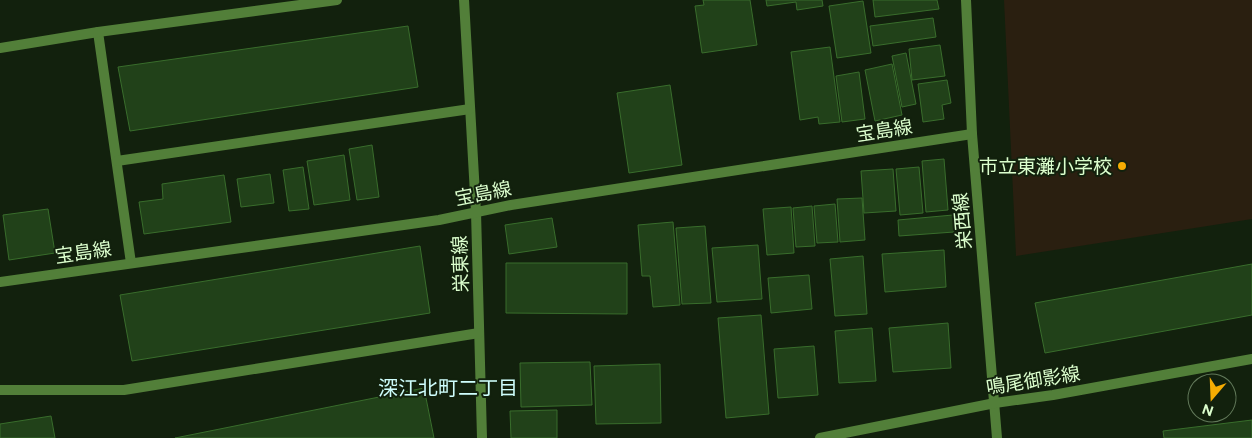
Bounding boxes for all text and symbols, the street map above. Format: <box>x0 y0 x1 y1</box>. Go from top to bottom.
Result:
street label: 宝島線 <box>854 115 914 146</box>
place label: 市立東灘小学校 <box>979 155 1112 178</box>
marker: 市立東灘小学校 <box>1116 160 1128 172</box>
street label: 宝島線 <box>453 177 513 210</box>
street label: 栄西線 <box>949 192 976 250</box>
street label: 栄東線 <box>448 235 473 293</box>
street label: 宝島線 <box>53 237 113 268</box>
street label: 鳴尾御影線 <box>984 362 1082 399</box>
north arrow <box>1187 373 1237 423</box>
district label: 深江北町二丁目 <box>378 376 518 400</box>
text: N <box>1200 400 1216 420</box>

